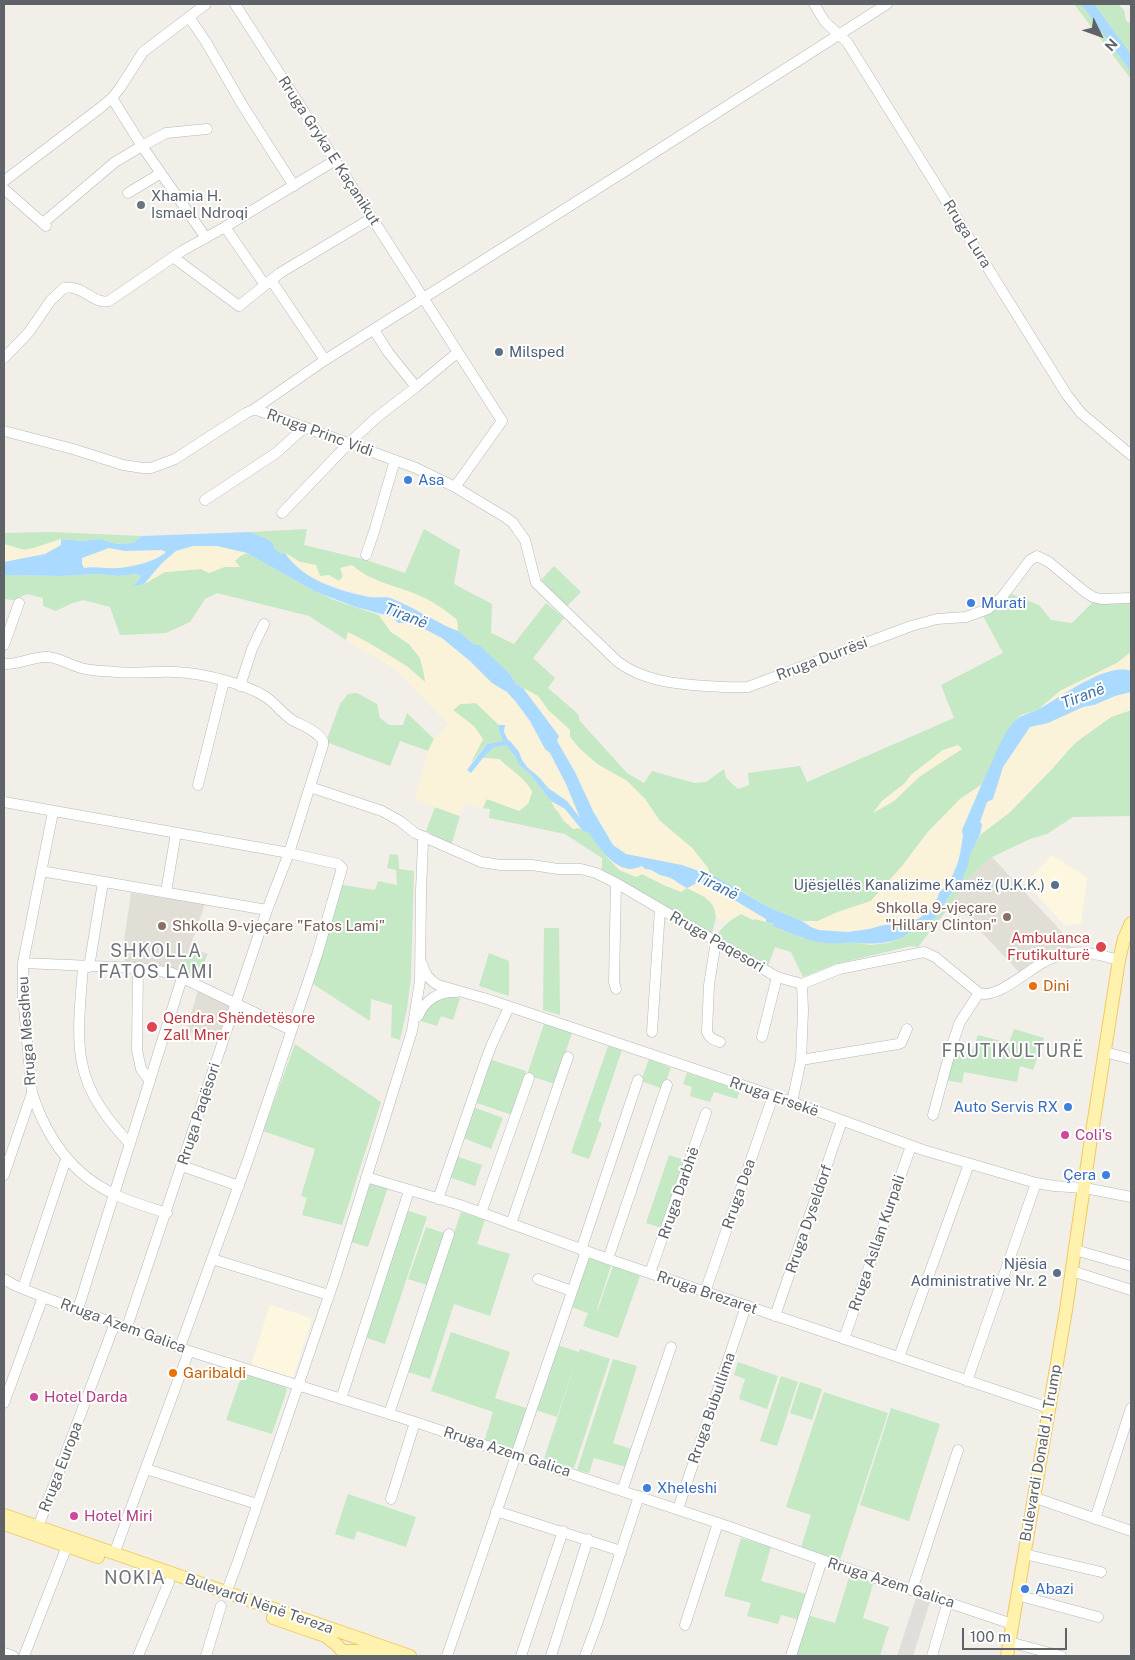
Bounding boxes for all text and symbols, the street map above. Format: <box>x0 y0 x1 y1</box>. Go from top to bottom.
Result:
north arrow <box>1075 10 1125 60</box>
text: N <box>1102 36 1121 54</box>
street label: Rruga Gryka E Kaçanikut <box>274 73 384 229</box>
place label: Xhamia H. Ismael Ndroqi <box>151 187 248 222</box>
street label: Rruga Lura <box>939 197 995 271</box>
marker: Xhamia H. Ismael Ndroqi <box>135 199 147 211</box>
place label: Milsped <box>509 343 564 361</box>
marker: Milsped <box>493 346 505 358</box>
street label: Rruga Princ Vidi <box>264 405 376 461</box>
place label: Asa <box>418 471 444 489</box>
marker: Asa <box>402 474 414 486</box>
place label: Murati <box>981 594 1026 612</box>
marker: Murati <box>965 597 977 609</box>
water label: Tiranë <box>382 599 430 633</box>
street label: Rruga Durrësi <box>774 633 870 685</box>
water label: Tiranë <box>1059 679 1107 713</box>
water label: Tiranë <box>693 868 741 904</box>
place label: Ujësjellës Kanalizime Kamëz (U.K.K.) <box>794 876 1045 894</box>
marker: Ujësjellës Kanalizime Kamëz (U.K.K.) <box>1049 879 1061 891</box>
place label: Shkolla 9-vjeçare "Hillary Clinton" <box>876 899 997 934</box>
street label: Rruga Paqesori <box>666 908 768 976</box>
marker: Shkolla 9-vjeçare "Hillary Clinton" <box>1001 911 1013 923</box>
place label: Shkolla 9-vjeçare "Fatos Lami" <box>172 917 385 935</box>
marker: Shkolla 9-vjeçare "Fatos Lami" <box>156 920 168 932</box>
place label: Ambulanca Frutikulturë <box>1007 929 1090 964</box>
district label: SHKOLLA FATOS LAMI <box>97 940 215 982</box>
marker: Ambulanca Frutikulturë <box>1094 940 1108 954</box>
street label: Rruga Mesdheu <box>14 976 40 1086</box>
place label: Dini <box>1043 977 1070 995</box>
marker: Dini <box>1027 980 1039 992</box>
place label: Qendra Shëndetësore Zall Mner <box>163 1009 315 1044</box>
marker: Qendra Shëndetësore Zall Mner <box>145 1020 159 1034</box>
district label: FRUTIKULTURË <box>940 1040 1086 1062</box>
street label: Rruga Paqësori <box>174 1061 224 1167</box>
street label: Rruga Ersekë <box>727 1073 821 1121</box>
place label: Auto Servis RX <box>953 1098 1058 1116</box>
marker: Auto Servis RX <box>1062 1101 1074 1113</box>
place label: Coli's <box>1075 1126 1112 1144</box>
marker: Coli's <box>1059 1129 1071 1141</box>
street label: Rruga Darbhë <box>655 1145 703 1241</box>
street label: Rruga Dea <box>719 1157 759 1231</box>
street label: Rruga Dyseldorf <box>782 1162 836 1276</box>
place label: Çera <box>1063 1166 1096 1184</box>
marker: Çera <box>1100 1169 1112 1181</box>
street label: Rruga Asllan Kurpali <box>845 1173 909 1313</box>
place label: Njësia Administrative Nr. 2 <box>910 1255 1047 1290</box>
street label: Rruga Brezaret <box>654 1267 760 1319</box>
marker: Njësia Administrative Nr. 2 <box>1051 1267 1063 1279</box>
street label: Rruga Azem Galica <box>58 1295 188 1357</box>
street label: Rruga Bubullima <box>685 1350 739 1466</box>
street label: Bulevardi Donald J. Trump <box>1017 1363 1065 1543</box>
place label: Garibaldi <box>183 1364 246 1382</box>
marker: Garibaldi <box>167 1367 179 1379</box>
place label: Hotel Darda <box>44 1388 128 1406</box>
marker: Hotel Darda <box>28 1391 40 1403</box>
street label: Rruga Europa <box>36 1419 86 1515</box>
street label: Rruga Azem Galica <box>441 1423 573 1481</box>
place label: Xheleshi <box>657 1479 717 1497</box>
marker: Xheleshi <box>641 1482 653 1494</box>
place label: Hotel Miri <box>84 1507 153 1525</box>
marker: Hotel Miri <box>68 1510 80 1522</box>
street label: Rruga Azem Galica <box>825 1554 957 1612</box>
district label: NOKIA <box>103 1567 167 1589</box>
street label: Bulevardi Nënë Tereza <box>182 1570 336 1638</box>
place label: Abazi <box>1035 1580 1074 1598</box>
marker: Abazi <box>1019 1583 1031 1595</box>
scale bar <box>965 1618 1070 1650</box>
text: 100 m <box>970 1628 1011 1645</box>

